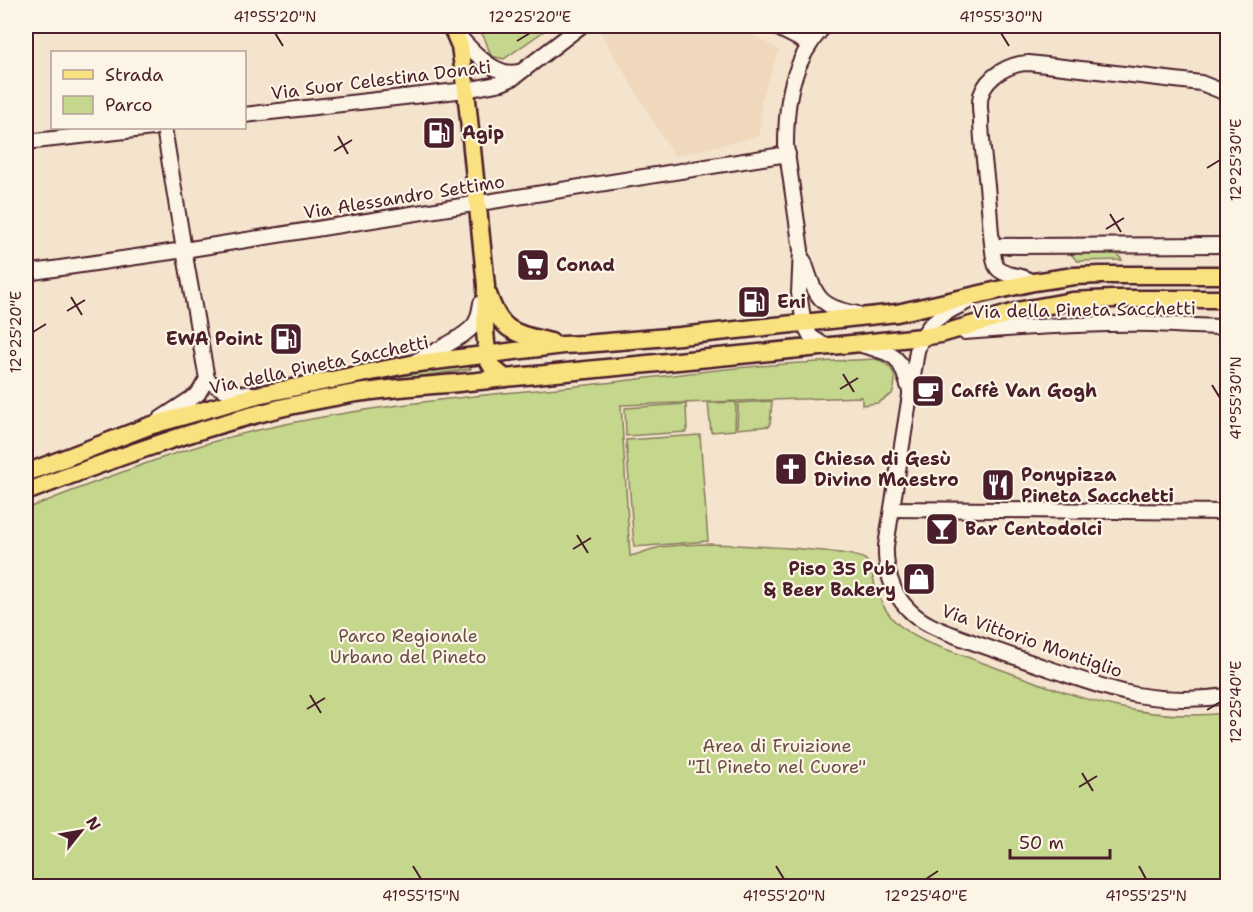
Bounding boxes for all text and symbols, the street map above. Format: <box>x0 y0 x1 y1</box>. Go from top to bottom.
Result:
text: 41°55'20"N <box>233 7 317 27</box>
text: 12°25'20"E <box>489 7 571 27</box>
text: 41°55'30"N <box>959 7 1043 27</box>
legend <box>51 51 246 129</box>
street label: Via Suor Celestina Donati <box>269 55 493 105</box>
text: Strada <box>105 63 164 87</box>
text: Parco <box>105 93 153 117</box>
fuel station icon: Agip <box>421 115 457 151</box>
text: 12°25'30"E <box>1226 119 1246 201</box>
place label: Agip <box>462 121 504 145</box>
street label: Via Alessandro Settimo <box>302 169 506 225</box>
supermarket icon: Conad <box>515 247 551 283</box>
place label: Conad <box>556 253 615 277</box>
fuel station icon: Eni <box>736 284 772 320</box>
place label: Eni <box>777 290 806 314</box>
text: 12°25'20"E <box>6 291 26 373</box>
street label: Via della Pineta Sacchetti <box>972 296 1196 324</box>
fuel station icon: EWA Point <box>268 321 304 357</box>
place label: EWA Point <box>166 327 263 351</box>
street label: Via della Pineta Sacchetti <box>207 330 431 400</box>
text: 41°55'30"N <box>1226 356 1246 440</box>
cafe icon: Caffè Van Gogh <box>910 373 946 409</box>
place label: Caffè Van Gogh <box>951 379 1097 403</box>
place label: Chiesa di Gesù Divino Maestro <box>814 447 959 492</box>
church icon: Chiesa di Gesù Divino Maestro <box>773 451 809 487</box>
place label: Ponypizza Pineta Sacchetti <box>1021 463 1174 508</box>
restaurant icon: Ponypizza Pineta Sacchetti <box>980 467 1016 503</box>
bar icon: Bar Centodolci <box>924 511 960 547</box>
place label: Bar Centodolci <box>965 517 1102 541</box>
place label: Piso 35 Pub & Beer Bakery <box>764 557 896 602</box>
shop icon: Piso 35 Pub & Beer Bakery <box>901 561 937 597</box>
street label: Via Vittorio Montiglio <box>938 599 1126 683</box>
park label: Parco Regionale Urbano del Pineto <box>330 624 486 669</box>
text: 12°25'40"E <box>1226 661 1246 743</box>
park label: Area di Fruizione "Il Pineto nel Cuore" <box>688 734 866 779</box>
north arrow <box>51 801 111 861</box>
text: N <box>81 813 106 834</box>
scale bar <box>1010 822 1110 860</box>
text: 50 m <box>1019 831 1064 855</box>
text: 41°55'15"N <box>382 886 460 906</box>
text: 41°55'20"N <box>742 886 826 906</box>
text: 12°25'40"E <box>885 886 967 906</box>
text: 41°55'25"N <box>1105 886 1187 906</box>

